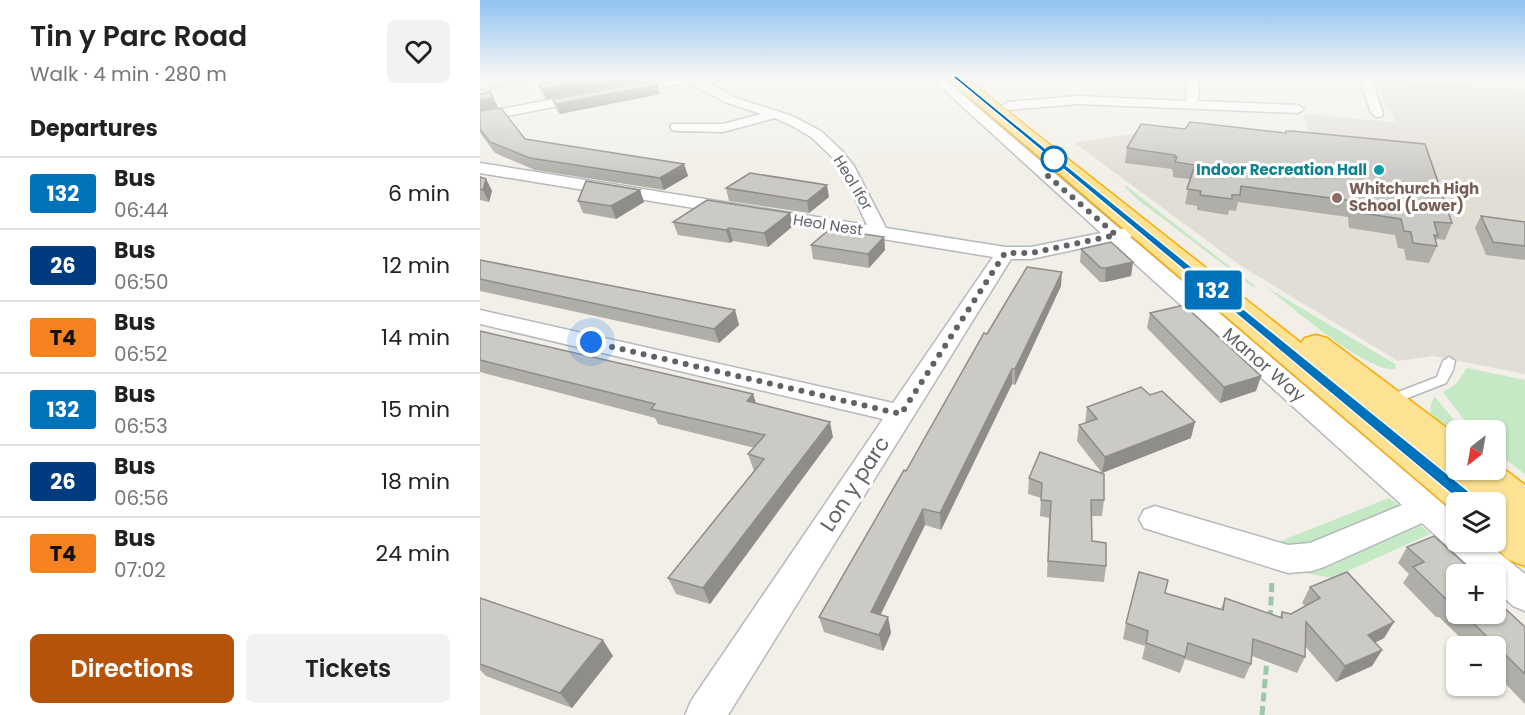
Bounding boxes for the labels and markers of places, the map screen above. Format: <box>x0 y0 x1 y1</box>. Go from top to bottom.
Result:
unlabelled marker <box>1041 146 1067 172</box>
place label: Indoor Recreation Hall <box>1196 159 1367 180</box>
marker: Indoor Recreation Hall <box>1372 163 1386 177</box>
place label: Whitchurch High School (Lower) <box>1349 178 1479 216</box>
marker: Whitchurch High School (Lower) <box>1330 191 1344 205</box>

